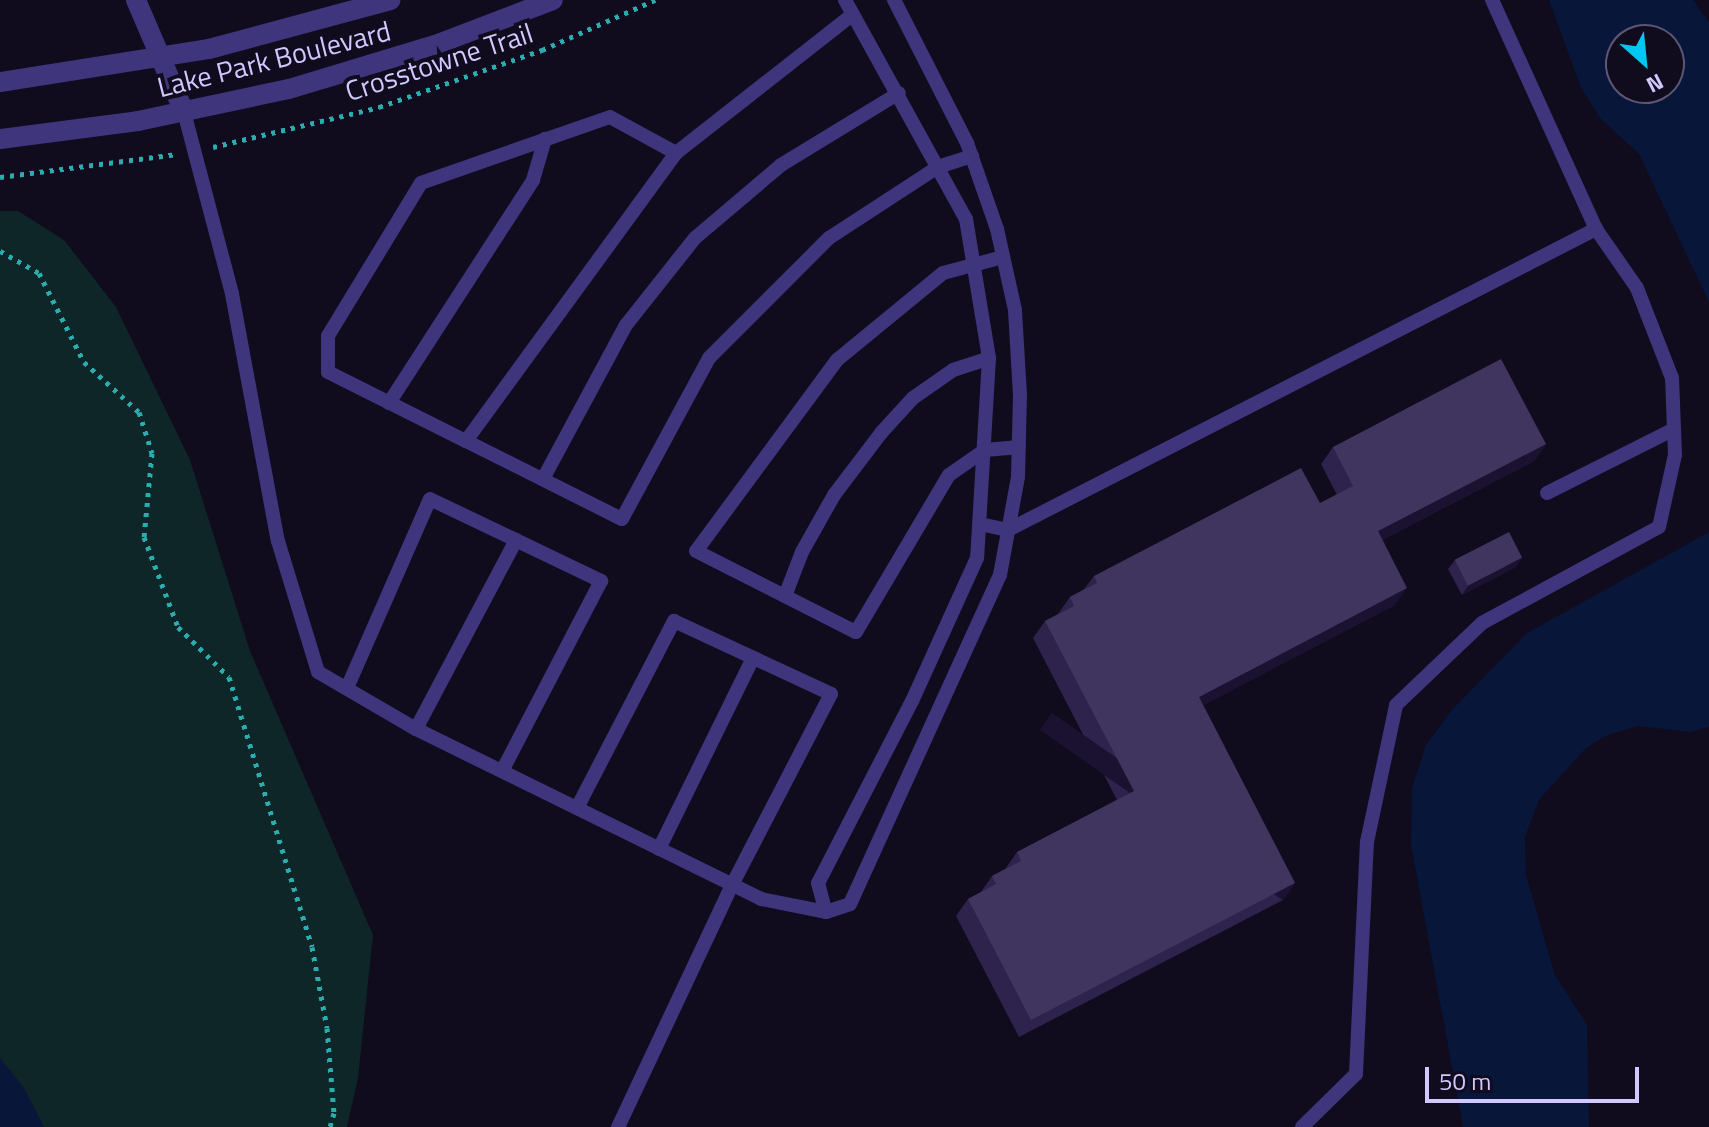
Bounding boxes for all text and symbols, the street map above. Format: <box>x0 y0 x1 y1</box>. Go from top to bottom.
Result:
street label: Lake Park Boulevard <box>154 14 394 104</box>
street label: Crosstowne Trail <box>341 16 537 108</box>
north arrow <box>1605 24 1685 104</box>
text: N <box>1640 65 1669 102</box>
scale bar <box>1429 1051 1643 1101</box>
text: 50 m <box>1439 1063 1491 1099</box>

